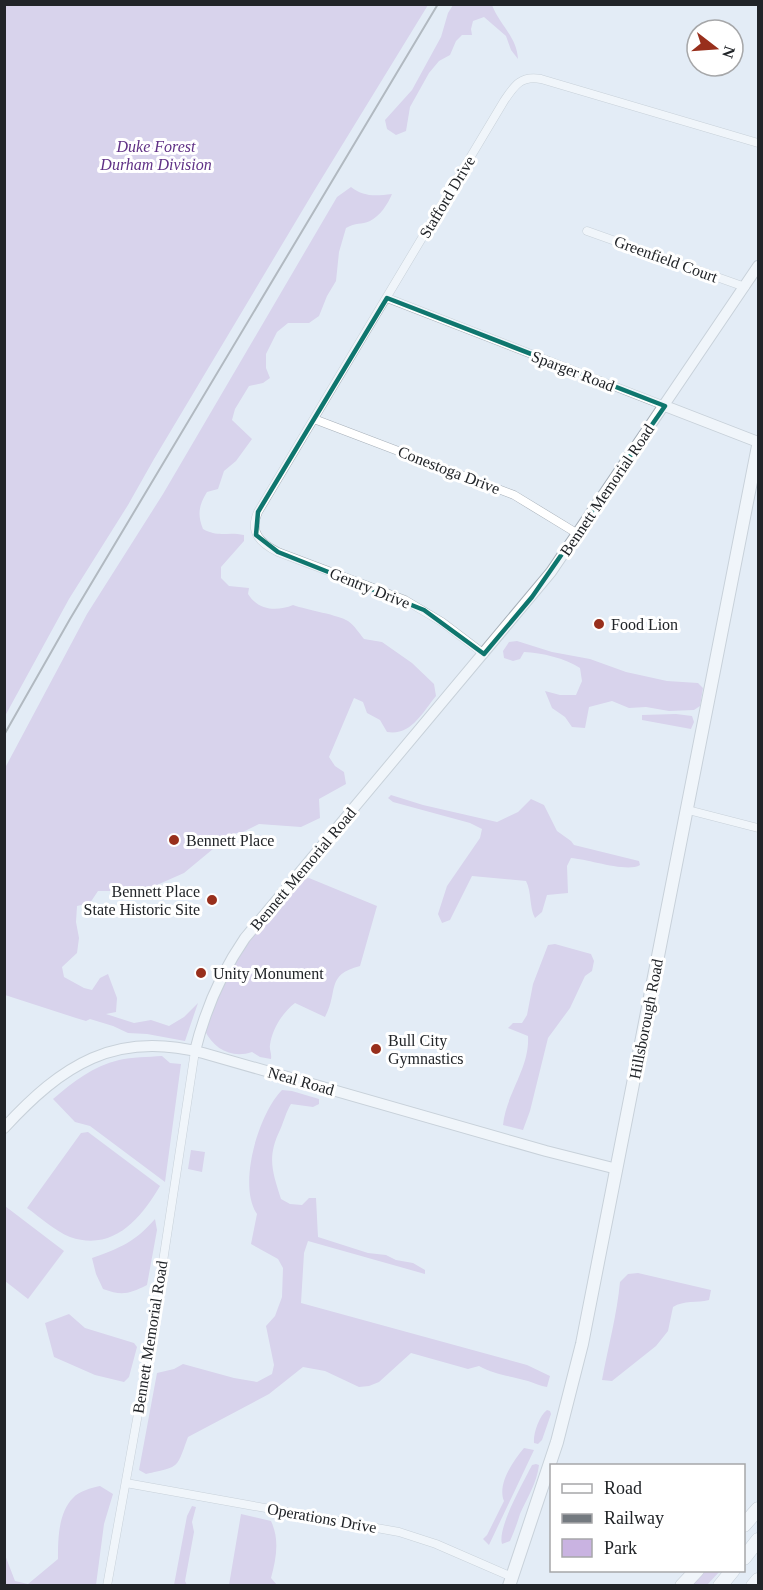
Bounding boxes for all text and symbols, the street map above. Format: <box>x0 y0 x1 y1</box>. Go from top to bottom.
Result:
north arrow <box>685 18 745 78</box>
text: N <box>719 44 739 61</box>
park label: Duke Forest Durham Division <box>99 138 212 173</box>
street label: Stafford Drive <box>416 153 478 241</box>
street label: Greenfield Court <box>612 232 721 286</box>
street label: Sparger Road <box>529 347 617 396</box>
street label: Bennett Memorial Road <box>557 421 657 559</box>
street label: Conestoga Drive <box>395 443 502 498</box>
street label: Gentry Drive <box>327 564 413 613</box>
place label: Food Lion <box>611 616 678 633</box>
marker: Food Lion <box>592 617 606 631</box>
street label: Bennett Memorial Road <box>247 804 359 934</box>
place label: Bennett Place <box>186 832 274 849</box>
marker: Bennett Place <box>167 833 181 847</box>
place label: Bennett Place State Historic Site <box>84 883 200 918</box>
marker: Bennett Place State Historic Site <box>205 893 219 907</box>
street label: Hillsborough Road <box>626 957 667 1081</box>
place label: Unity Monument <box>213 965 324 983</box>
marker: Unity Monument <box>194 966 208 980</box>
place label: Bull City Gymnastics <box>388 1032 464 1068</box>
marker: Bull City Gymnastics <box>369 1042 383 1056</box>
street label: Neal Road <box>266 1063 336 1099</box>
street label: Bennett Memorial Road <box>130 1259 170 1415</box>
legend <box>550 1464 745 1572</box>
text: Road <box>604 1478 642 1498</box>
street label: Operations Drive <box>266 1500 378 1537</box>
text: Railway <box>604 1508 664 1528</box>
text: Park <box>604 1538 637 1558</box>

